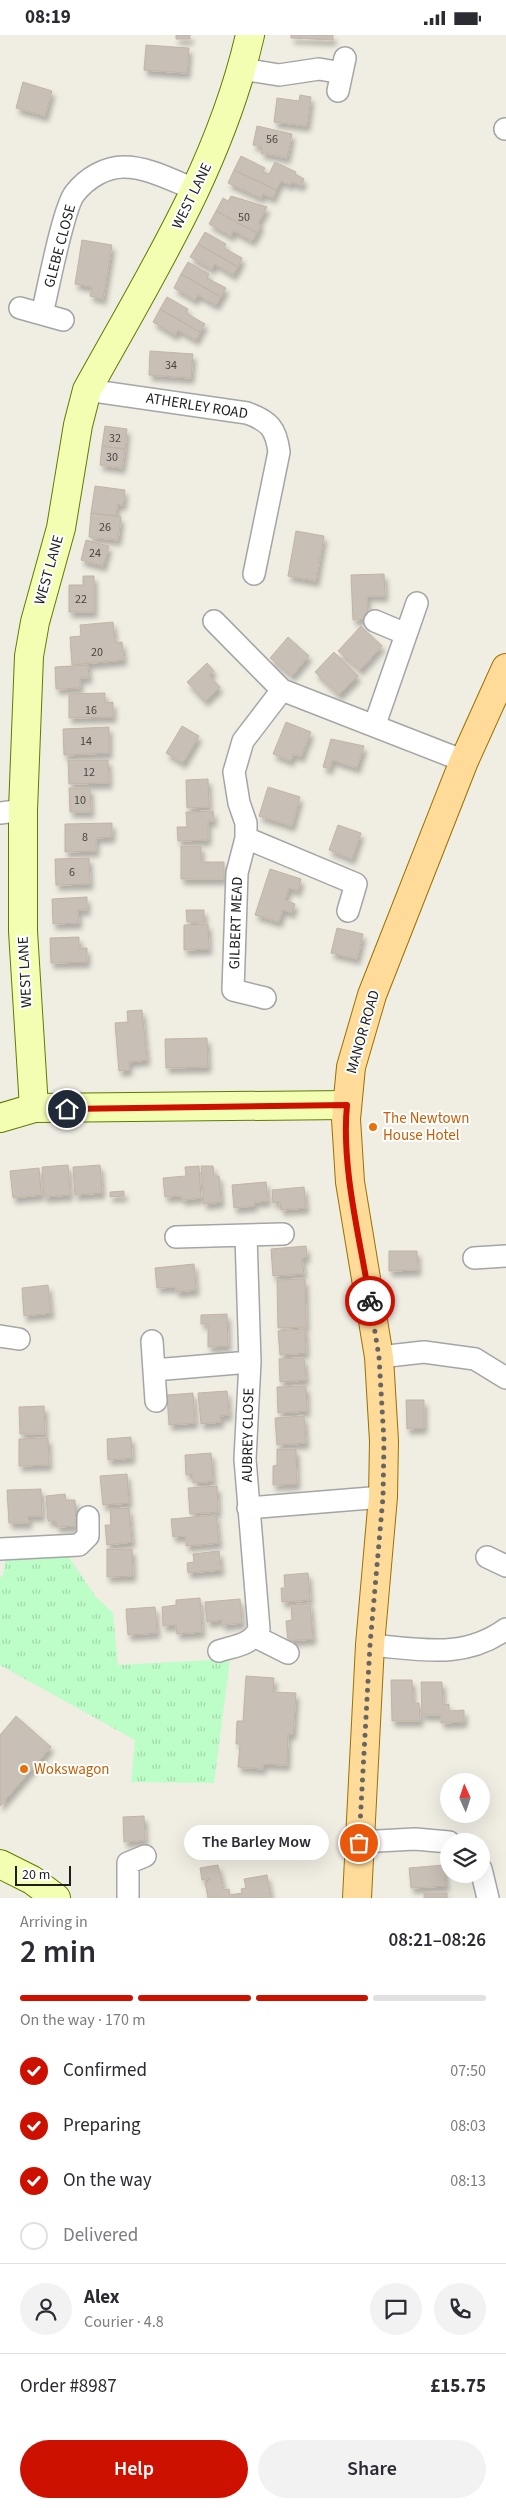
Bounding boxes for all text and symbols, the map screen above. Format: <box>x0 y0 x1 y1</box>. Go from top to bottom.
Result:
text: 08:19 <box>25 4 71 31</box>
house number: 56 <box>266 131 278 148</box>
street label: WEST LANE <box>167 159 217 233</box>
street label: GLEBE CLOSE <box>39 202 81 290</box>
house number: 50 <box>238 209 250 226</box>
house number: 34 <box>165 357 177 374</box>
street label: ATHERLEY ROAD <box>145 388 249 424</box>
house number: 32 <box>109 430 121 447</box>
house number: 30 <box>106 449 118 466</box>
house number: 26 <box>99 519 111 536</box>
street label: WEST LANE <box>29 533 69 607</box>
house number: 24 <box>89 545 101 562</box>
house number: 22 <box>75 591 87 608</box>
house number: 20 <box>91 644 103 661</box>
house number: 16 <box>85 702 97 719</box>
house number: 14 <box>80 733 92 750</box>
house number: 12 <box>83 764 95 781</box>
house number: 10 <box>74 792 86 809</box>
house number: 8 <box>82 829 88 846</box>
house number: 6 <box>69 864 75 881</box>
street label: GILBERT MEAD <box>224 876 248 970</box>
street label: WEST LANE <box>13 936 37 1008</box>
street label: MANOR ROAD <box>341 988 385 1076</box>
pin <box>46 1088 88 1130</box>
icon: home <box>53 1095 81 1123</box>
place label: The Newtown House Hotel <box>383 1108 470 1146</box>
marker: The Newtown House Hotel <box>367 1121 379 1133</box>
courier <box>345 1276 395 1326</box>
icon: bike <box>356 1287 384 1315</box>
street label: AUBREY CLOSE <box>237 1388 259 1482</box>
place label: Wokswagon <box>34 1759 110 1780</box>
marker: Wokswagon <box>18 1763 30 1775</box>
north arrow <box>440 1773 490 1823</box>
map controls <box>440 1773 490 1883</box>
pin <box>338 1822 380 1864</box>
callout: The Barley Mow <box>184 1825 329 1861</box>
icon: bag <box>345 1829 373 1857</box>
text: The Barley Mow <box>202 1831 311 1853</box>
button: layers <box>440 1833 490 1883</box>
scale bar <box>15 1863 71 1886</box>
text: 20 m <box>22 1865 50 1885</box>
text: Arriving in <box>20 1911 88 1933</box>
text: 08:21–08:26 <box>388 1927 486 1954</box>
text: 2 min <box>20 1929 96 1975</box>
text: On the way · 170 m <box>20 2009 145 2031</box>
icon: check <box>20 2057 48 2085</box>
text: Confirmed <box>63 2057 147 2084</box>
text: 07:50 <box>450 2060 486 2082</box>
icon: check <box>20 2112 48 2140</box>
text: Preparing <box>63 2112 141 2139</box>
text: 08:03 <box>450 2115 486 2137</box>
icon: check <box>20 2167 48 2195</box>
text: On the way <box>63 2167 152 2194</box>
text: 08:13 <box>450 2170 486 2192</box>
text: Delivered <box>63 2222 138 2249</box>
button: person <box>20 2283 72 2335</box>
button: chat <box>370 2283 422 2335</box>
button: phone <box>434 2283 486 2335</box>
text: Alex <box>84 2284 120 2311</box>
text: Courier · 4.8 <box>84 2311 164 2333</box>
text: Order #8987 <box>20 2373 117 2400</box>
text: £15.75 <box>430 2373 486 2400</box>
button: Help <box>20 2440 248 2498</box>
button: Share <box>258 2440 486 2498</box>

